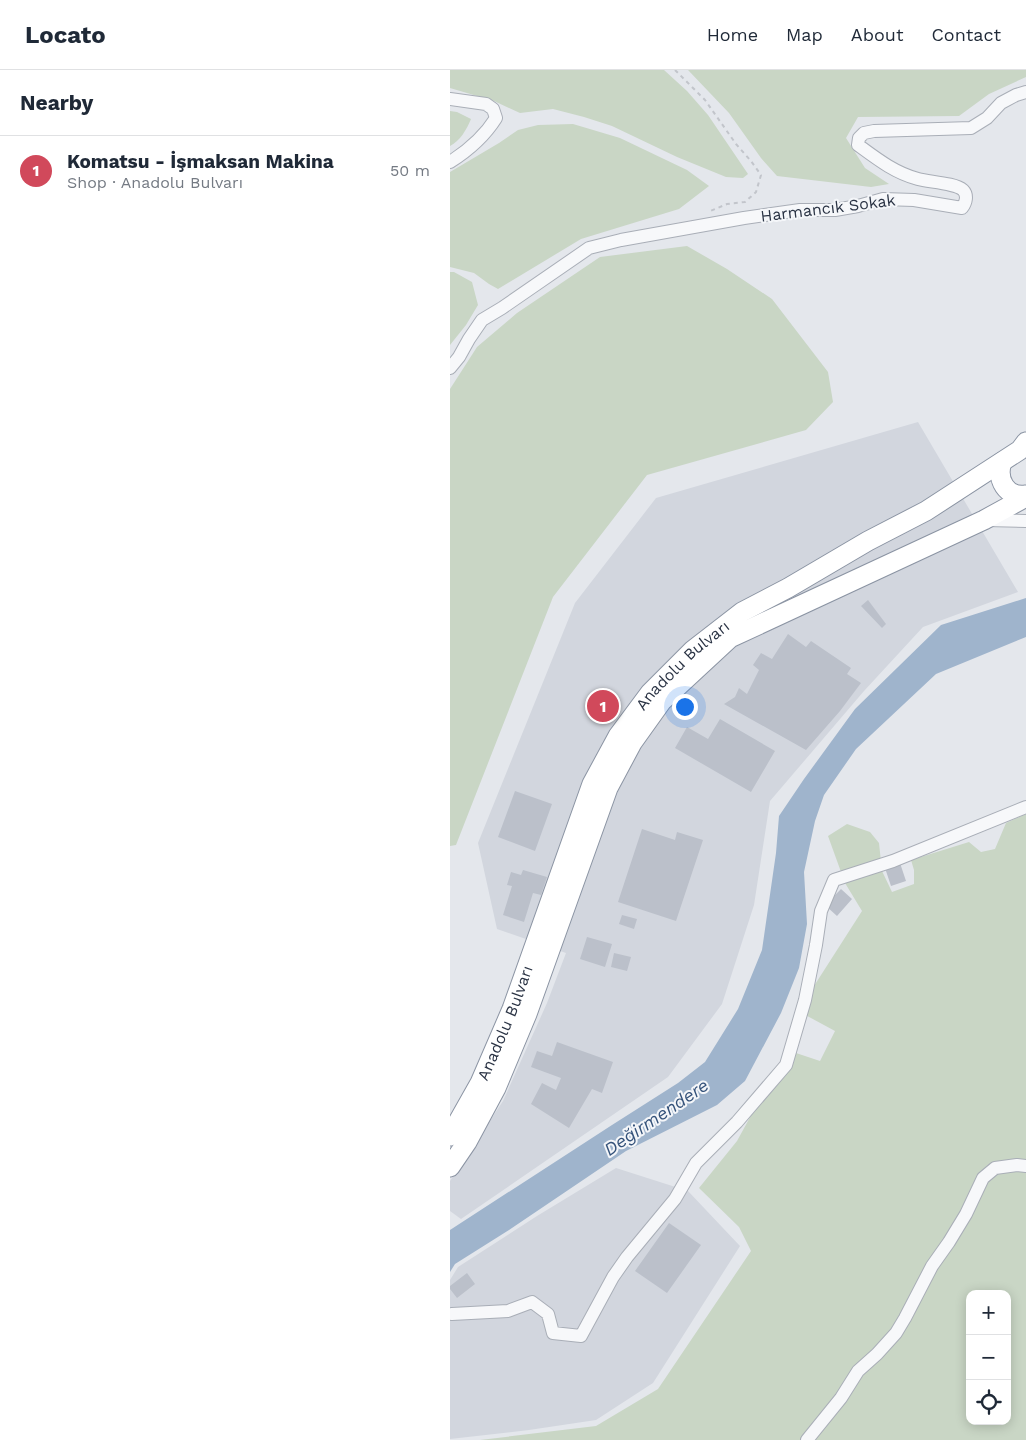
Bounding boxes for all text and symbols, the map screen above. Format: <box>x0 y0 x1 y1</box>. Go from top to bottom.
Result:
text: Locato <box>25 21 106 49</box>
text: Home <box>707 24 758 45</box>
text: Map <box>786 24 823 45</box>
text: About <box>851 24 903 45</box>
text: Contact <box>931 24 1001 45</box>
text: Nearby <box>20 90 93 115</box>
text: Komatsu - İşmaksan Makina <box>67 150 334 173</box>
text: 1 <box>33 161 39 180</box>
text: 50 m <box>390 161 430 180</box>
text: Shop · Anadolu Bulvarı <box>67 173 243 192</box>
street label: Harmancık Sokak <box>759 190 897 226</box>
street label: Anadolu Bulvarı <box>631 616 733 714</box>
pin: 1 <box>587 687 619 725</box>
your location <box>672 694 698 720</box>
street label: Anadolu Bulvarı <box>473 963 536 1083</box>
water label: Değirmendere <box>600 1074 712 1160</box>
map controls <box>966 1290 1011 1425</box>
button: + <box>966 1290 1011 1335</box>
button: − <box>966 1335 1011 1380</box>
button: locate <box>966 1380 1011 1425</box>

